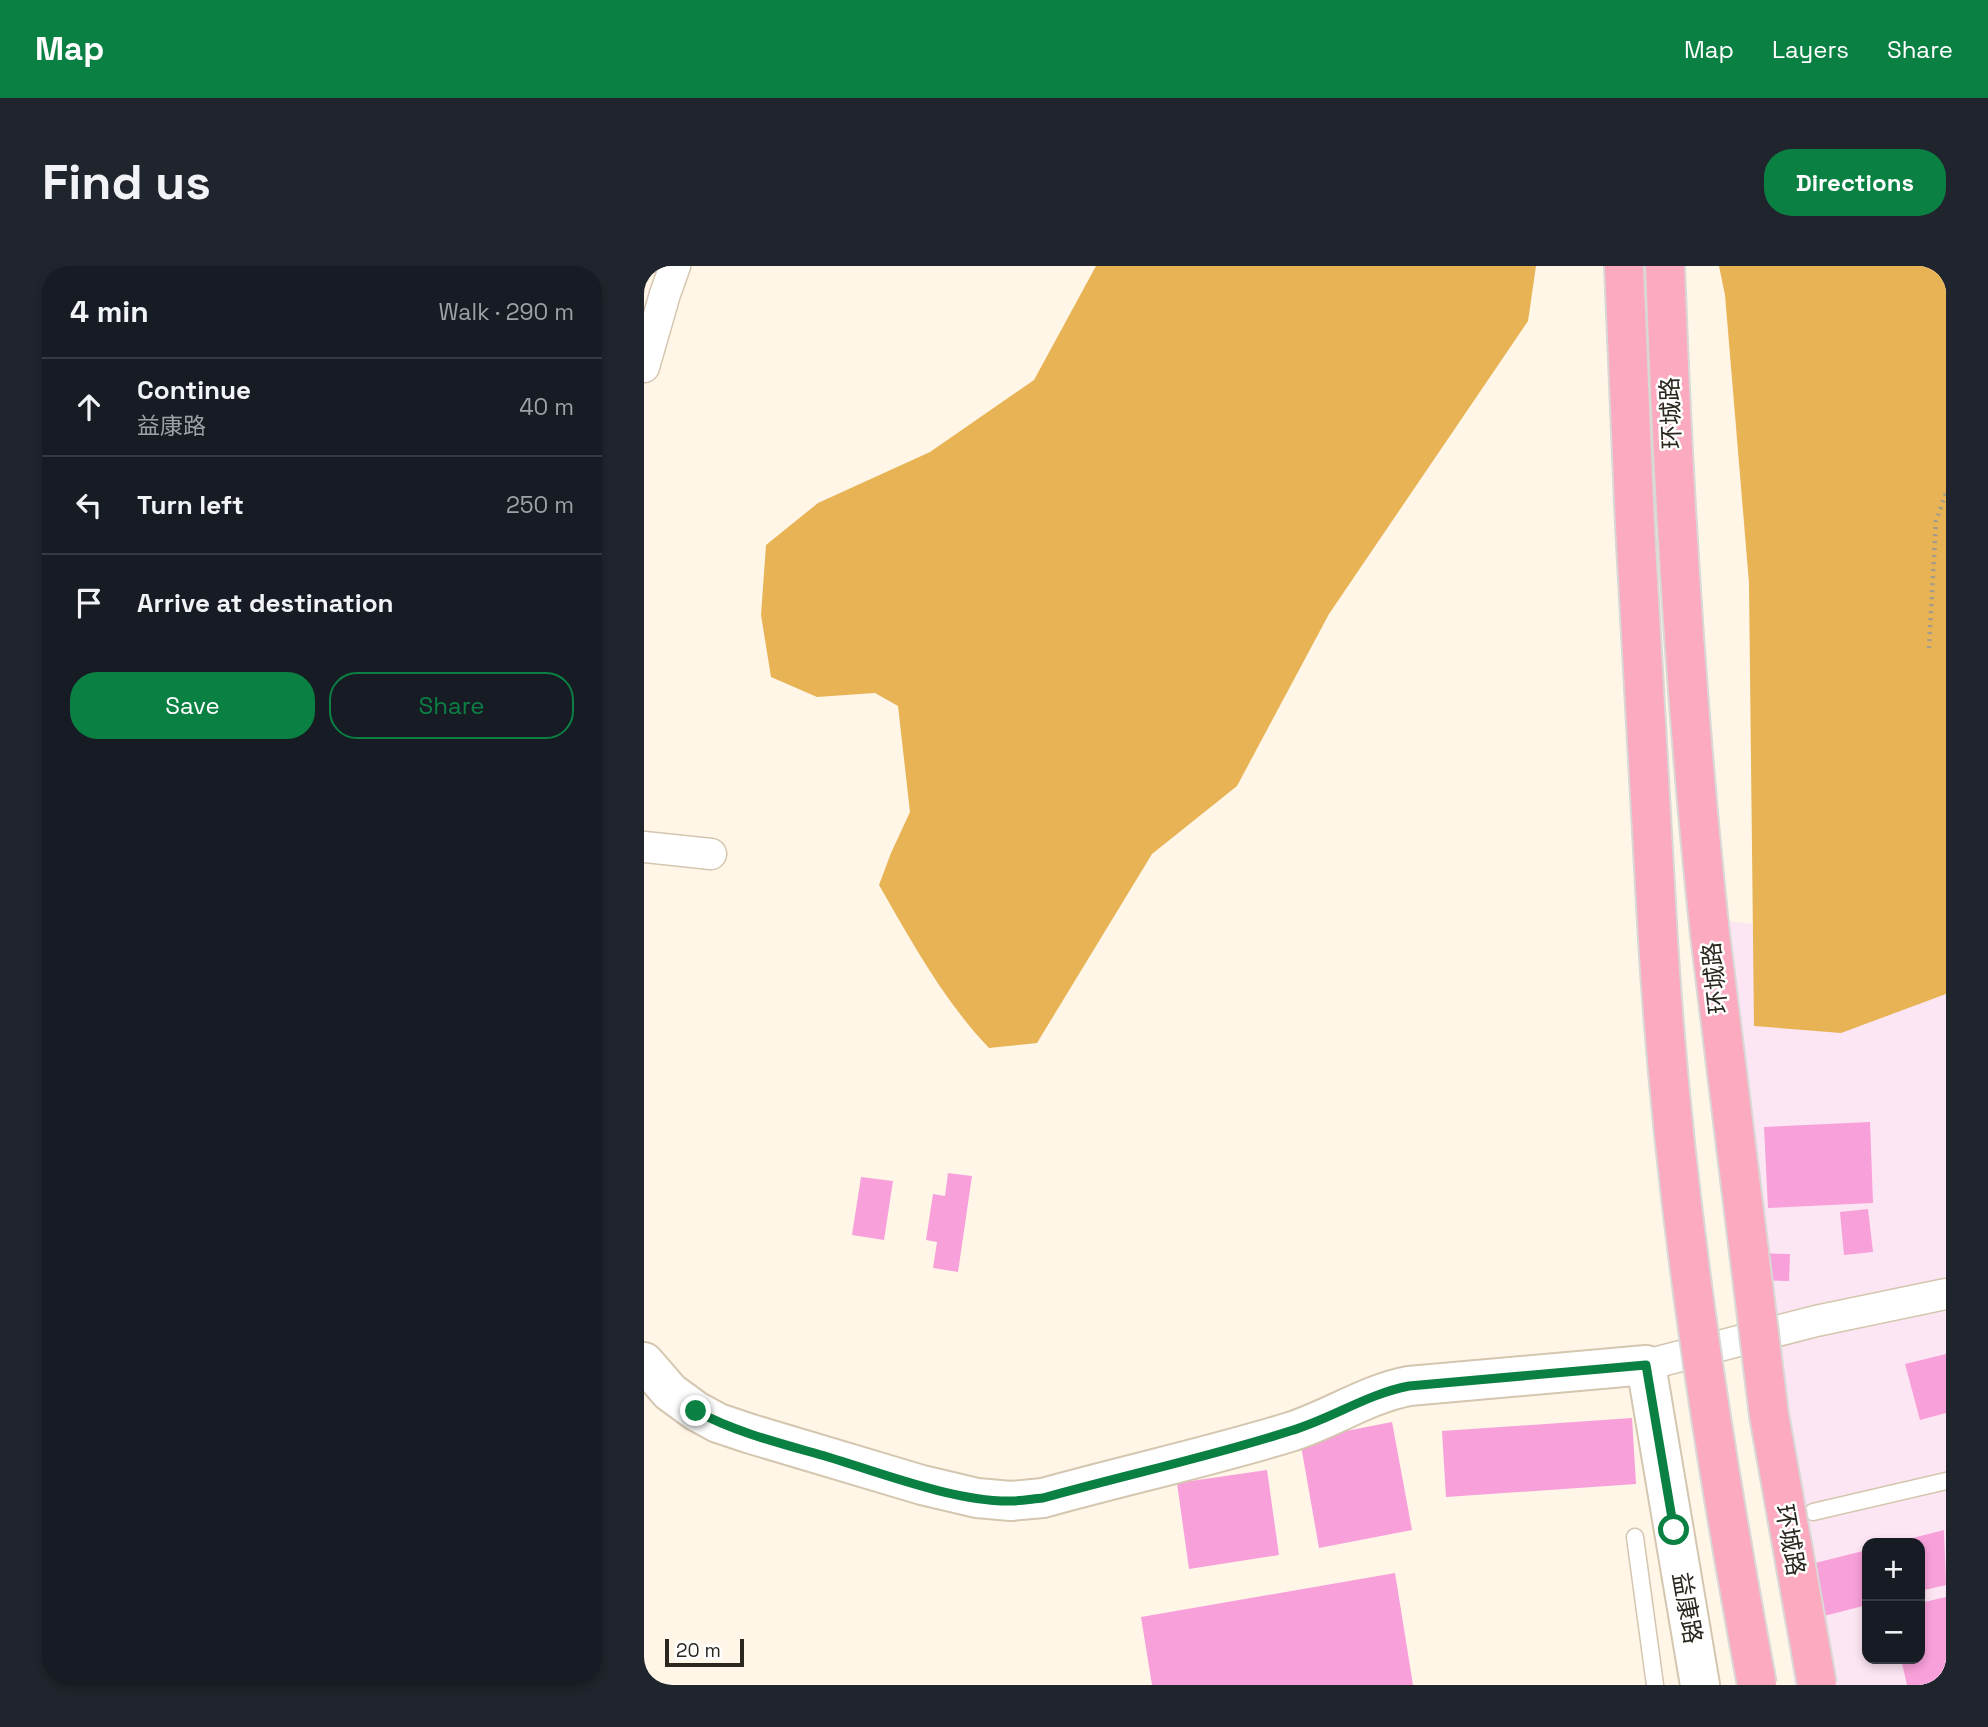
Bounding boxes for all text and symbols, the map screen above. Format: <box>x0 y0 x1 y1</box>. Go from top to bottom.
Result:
text: Map <box>35 28 104 70</box>
text: Map <box>1684 34 1734 65</box>
text: Layers <box>1772 34 1849 65</box>
text: Share <box>1887 34 1953 65</box>
button: Directions <box>1764 149 1946 216</box>
text: Find us <box>42 151 211 213</box>
text: 4 min <box>70 292 149 331</box>
text: Walk · 290 m <box>438 297 574 327</box>
text: Continue <box>137 373 251 407</box>
street label: 环城路 <box>1654 376 1687 450</box>
icon: ahead <box>70 388 108 426</box>
text: 40 m <box>519 392 574 422</box>
text: 益康路 <box>137 411 206 441</box>
icon: left <box>70 486 108 524</box>
text: Turn left <box>137 488 244 522</box>
text: 250 m <box>506 490 574 520</box>
icon: arrive <box>70 584 108 622</box>
text: Arrive at destination <box>137 586 394 620</box>
button: Save <box>70 672 315 739</box>
button: Share <box>329 672 574 739</box>
street label: 环城路 <box>1695 941 1734 1015</box>
route end <box>680 1395 711 1426</box>
street label: 环城路 <box>1769 1502 1812 1578</box>
route start <box>1658 1514 1689 1545</box>
map controls <box>1862 1538 1925 1664</box>
button: + <box>1862 1538 1925 1601</box>
street label: 益康路 <box>1666 1570 1709 1646</box>
button: − <box>1862 1601 1925 1664</box>
scale bar <box>665 1636 744 1668</box>
text: 20 m <box>676 1638 721 1663</box>

